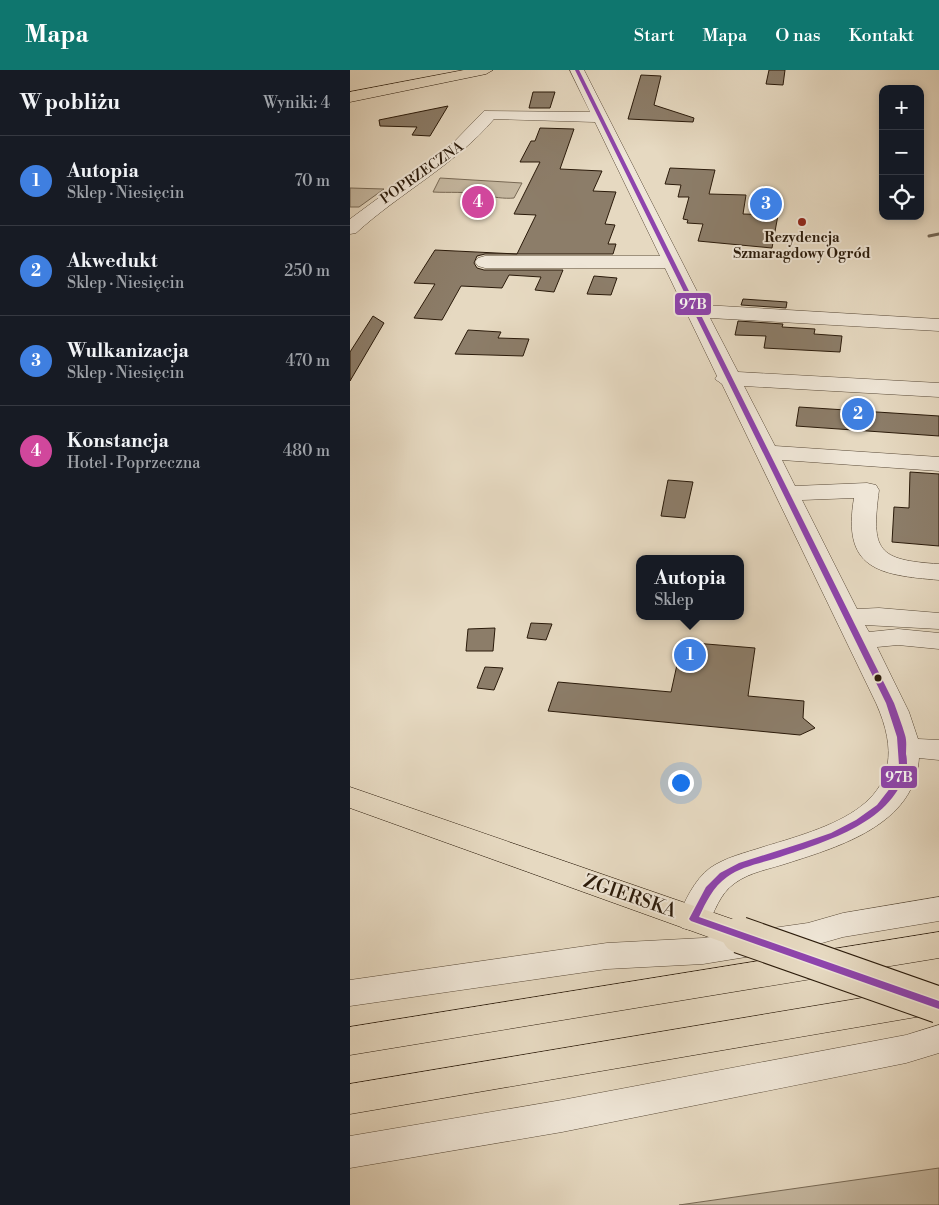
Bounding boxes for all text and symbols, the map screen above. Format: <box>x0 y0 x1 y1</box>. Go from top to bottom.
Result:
text: Mapa <box>25 20 88 50</box>
text: Start <box>634 24 675 47</box>
text: Mapa <box>703 24 747 47</box>
text: O nas <box>775 24 821 47</box>
text: Kontakt <box>849 24 914 47</box>
map controls <box>879 85 924 220</box>
button: + <box>879 85 924 130</box>
text: W pobliżu <box>20 90 120 116</box>
text: Wyniki: 4 <box>263 93 330 113</box>
button: − <box>879 130 924 175</box>
street label: POPRZECZNA <box>377 138 467 208</box>
text: Autopia <box>67 159 139 183</box>
text: 1 <box>32 171 40 191</box>
text: 70 m <box>294 171 330 191</box>
button: locate <box>879 175 924 220</box>
text: Sklep · Niesięcin <box>67 183 184 203</box>
pin: 4 <box>462 183 494 221</box>
pin: 3 <box>750 185 782 223</box>
marker: Rezydencja Szmaragdowy Ogród <box>796 216 808 228</box>
place label: Rezydencja Szmaragdowy Ogród <box>733 229 871 263</box>
text: Akwedukt <box>67 249 158 273</box>
text: 2 <box>31 261 41 281</box>
text: 250 m <box>284 261 330 281</box>
text: Sklep · Niesięcin <box>67 273 184 293</box>
line badge: 97B <box>674 292 712 316</box>
text: 97B <box>679 296 707 314</box>
text: Wulkanizacja <box>67 339 189 363</box>
text: 3 <box>31 351 41 371</box>
text: 470 m <box>286 351 330 371</box>
text: Sklep · Niesięcin <box>67 363 184 383</box>
pin: 2 <box>842 395 874 433</box>
text: Konstancja <box>67 429 169 453</box>
text: 4 <box>31 441 41 461</box>
text: 480 m <box>283 441 330 461</box>
text: Hotel · Poprzeczna <box>67 453 200 473</box>
popup <box>636 555 744 620</box>
text: Autopia <box>654 566 726 590</box>
text: Sklep <box>654 590 694 610</box>
pin: 1 <box>674 636 706 674</box>
unlabelled marker <box>873 673 883 683</box>
line badge: 97B <box>880 765 918 789</box>
text: 97B <box>885 769 913 787</box>
your location <box>668 770 694 796</box>
street label: ZGIERSKA <box>580 869 681 923</box>

